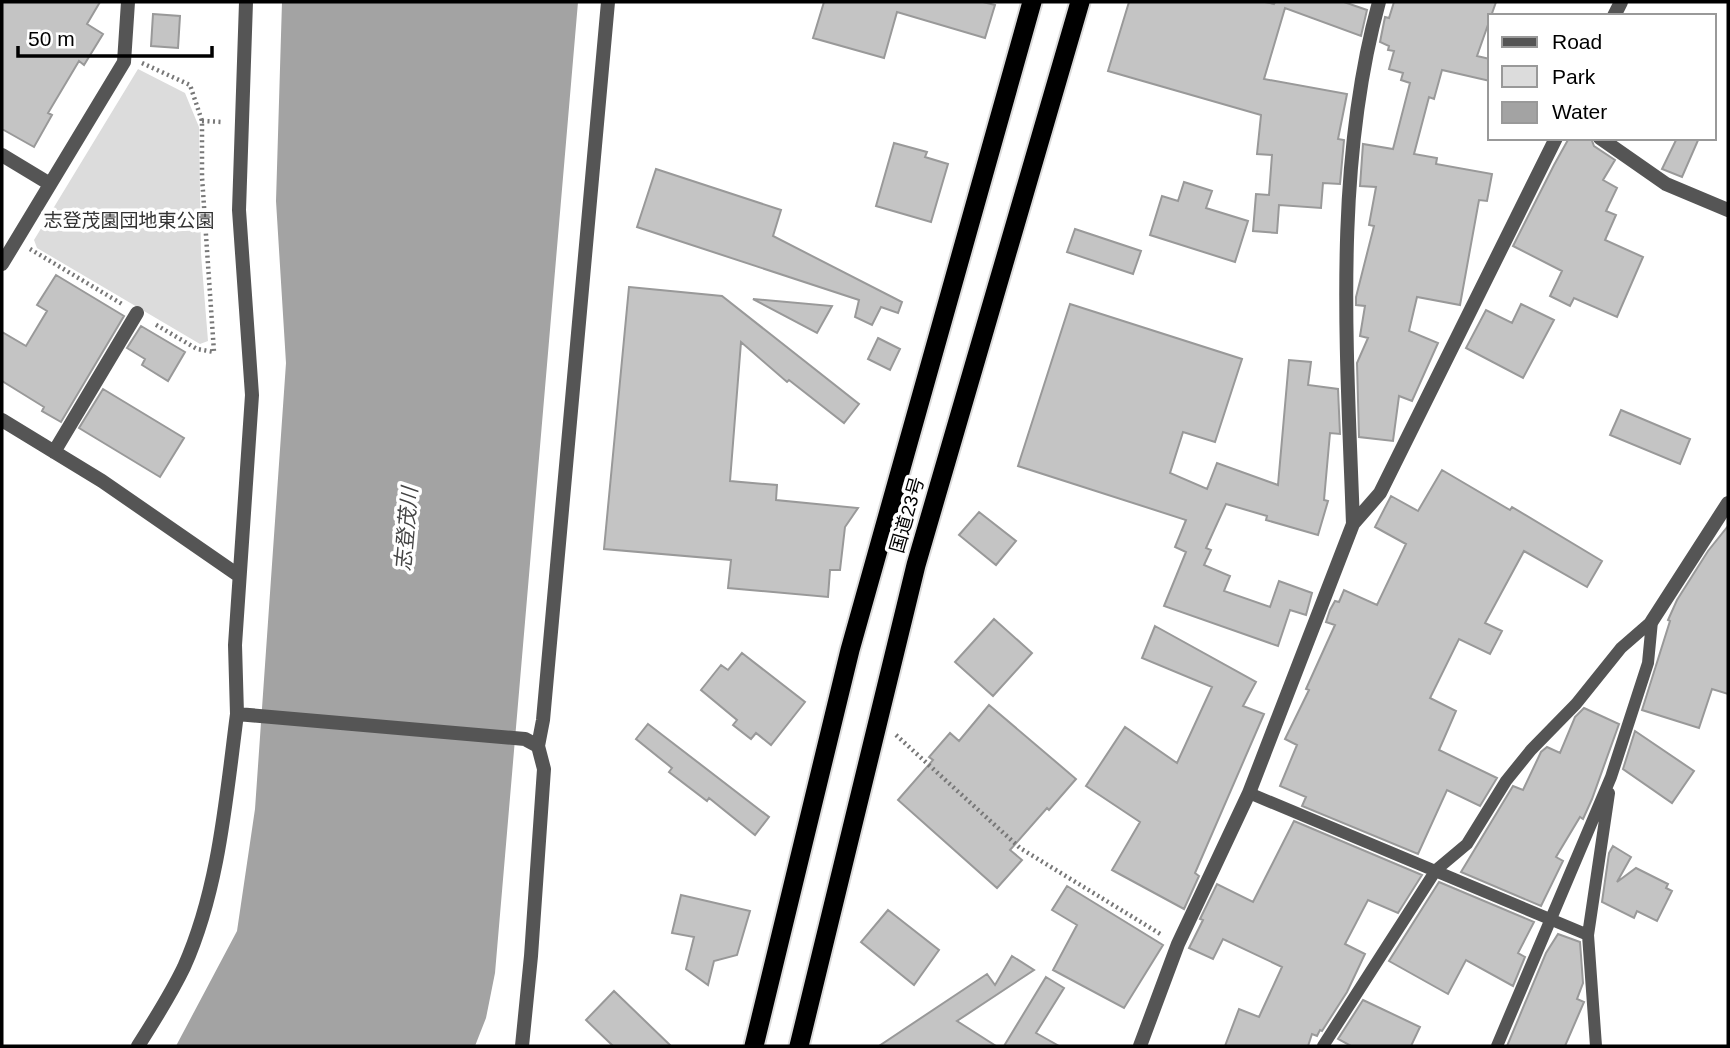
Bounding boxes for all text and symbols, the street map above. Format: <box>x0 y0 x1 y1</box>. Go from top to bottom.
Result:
scale bar <box>18 14 212 58</box>
legend <box>1488 14 1716 140</box>
text: 50 m <box>28 27 75 50</box>
text: Road <box>1552 30 1602 53</box>
text: Park <box>1552 65 1596 88</box>
text: Water <box>1552 100 1607 123</box>
park label: 志登茂園団地東公園 <box>43 210 215 231</box>
street label: 国道23号 <box>886 475 928 555</box>
water label: 志登茂川 <box>391 484 421 572</box>

